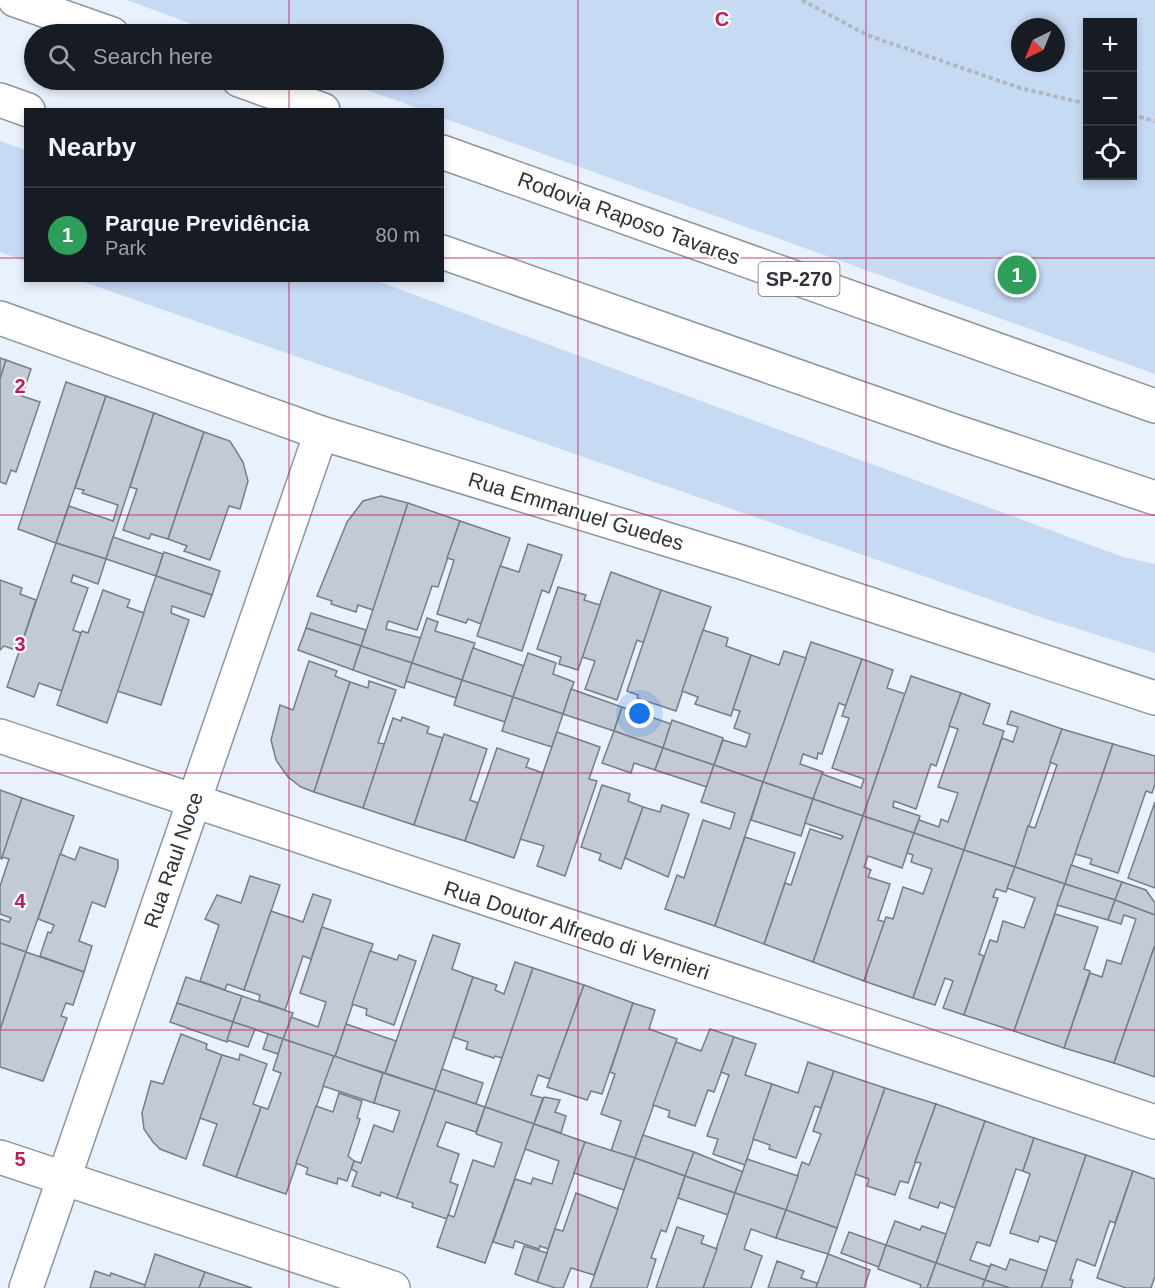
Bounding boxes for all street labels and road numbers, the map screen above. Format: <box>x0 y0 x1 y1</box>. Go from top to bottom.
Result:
street label: Rodovia Raposo Tavares <box>515 167 743 269</box>
road number: SP-270 <box>758 262 840 296</box>
street label: Rua Emmanuel Guedes <box>465 467 687 555</box>
street label: Rua Raul Noce <box>139 789 207 931</box>
street label: Rua Doutor Alfredo di Vernieri <box>441 876 713 984</box>

